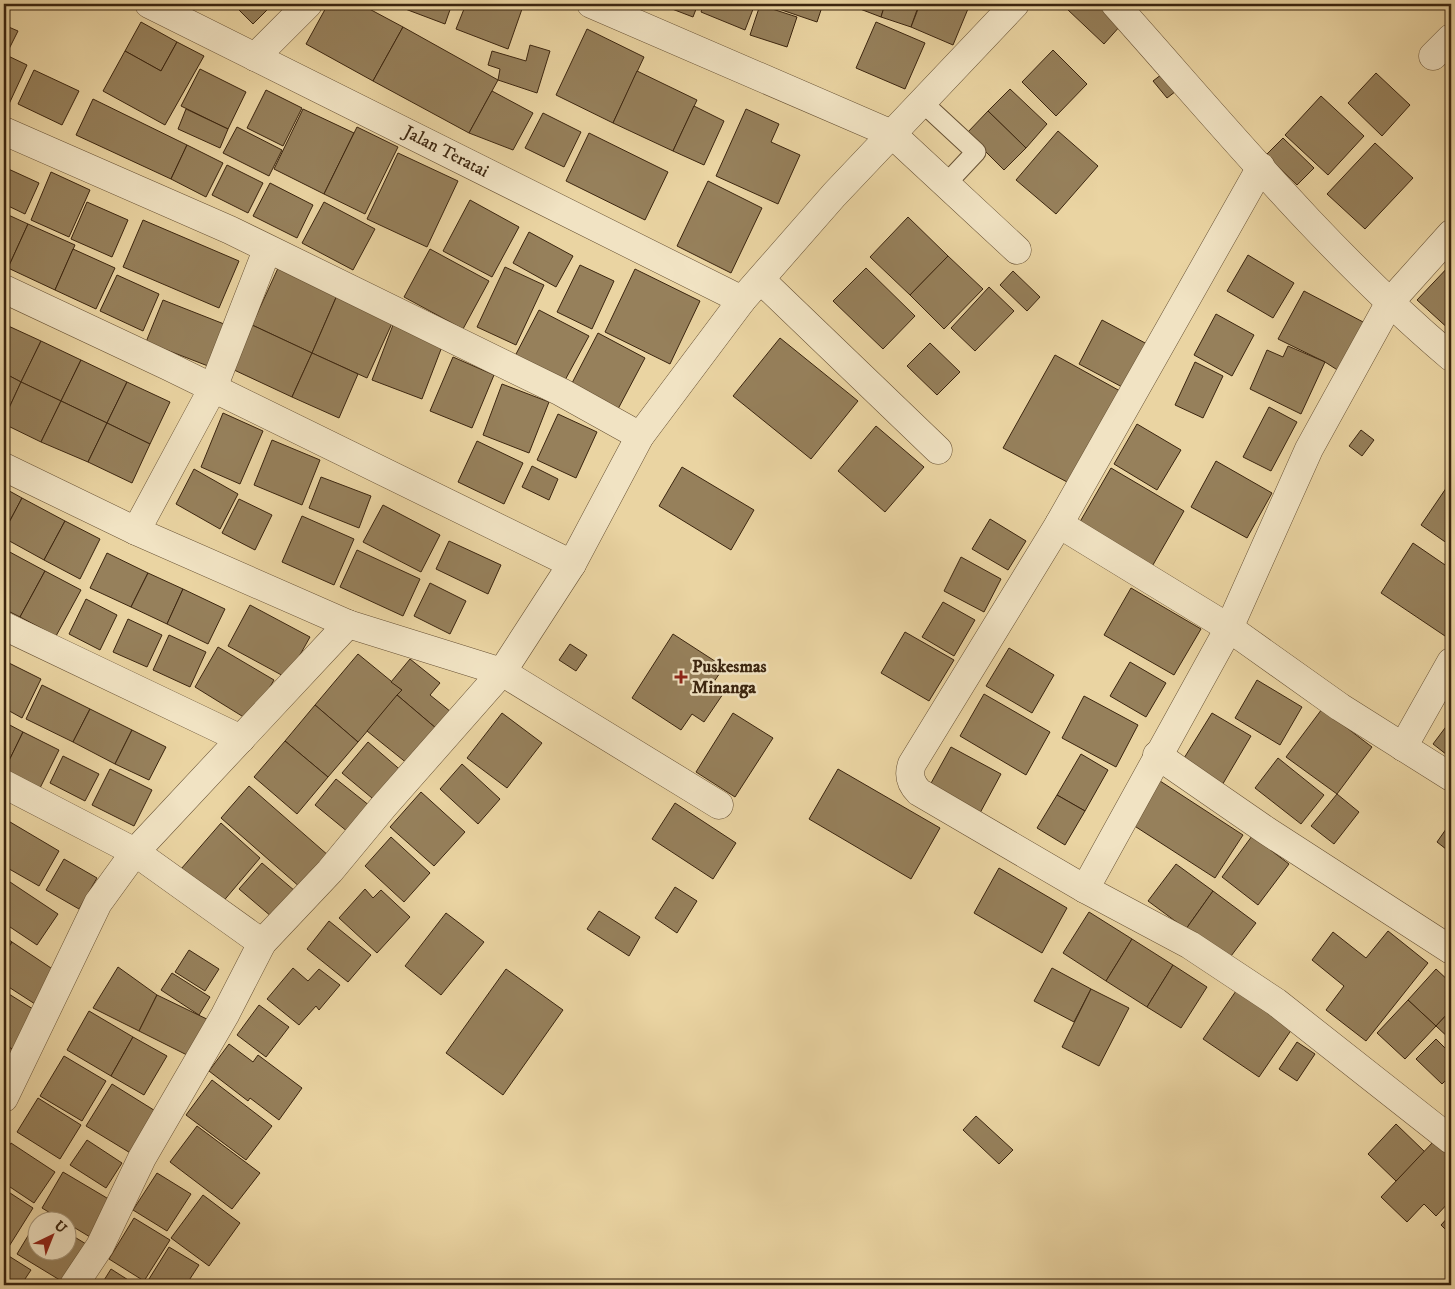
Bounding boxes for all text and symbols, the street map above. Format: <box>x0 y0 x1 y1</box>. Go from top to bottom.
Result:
street label: Jalan Teratai <box>398 120 492 183</box>
place label: Puskesmas Minanga <box>692 656 767 699</box>
marker: Puskesmas Minanga <box>674 670 688 684</box>
north arrow <box>28 1212 78 1262</box>
text: U <box>50 1217 70 1238</box>

